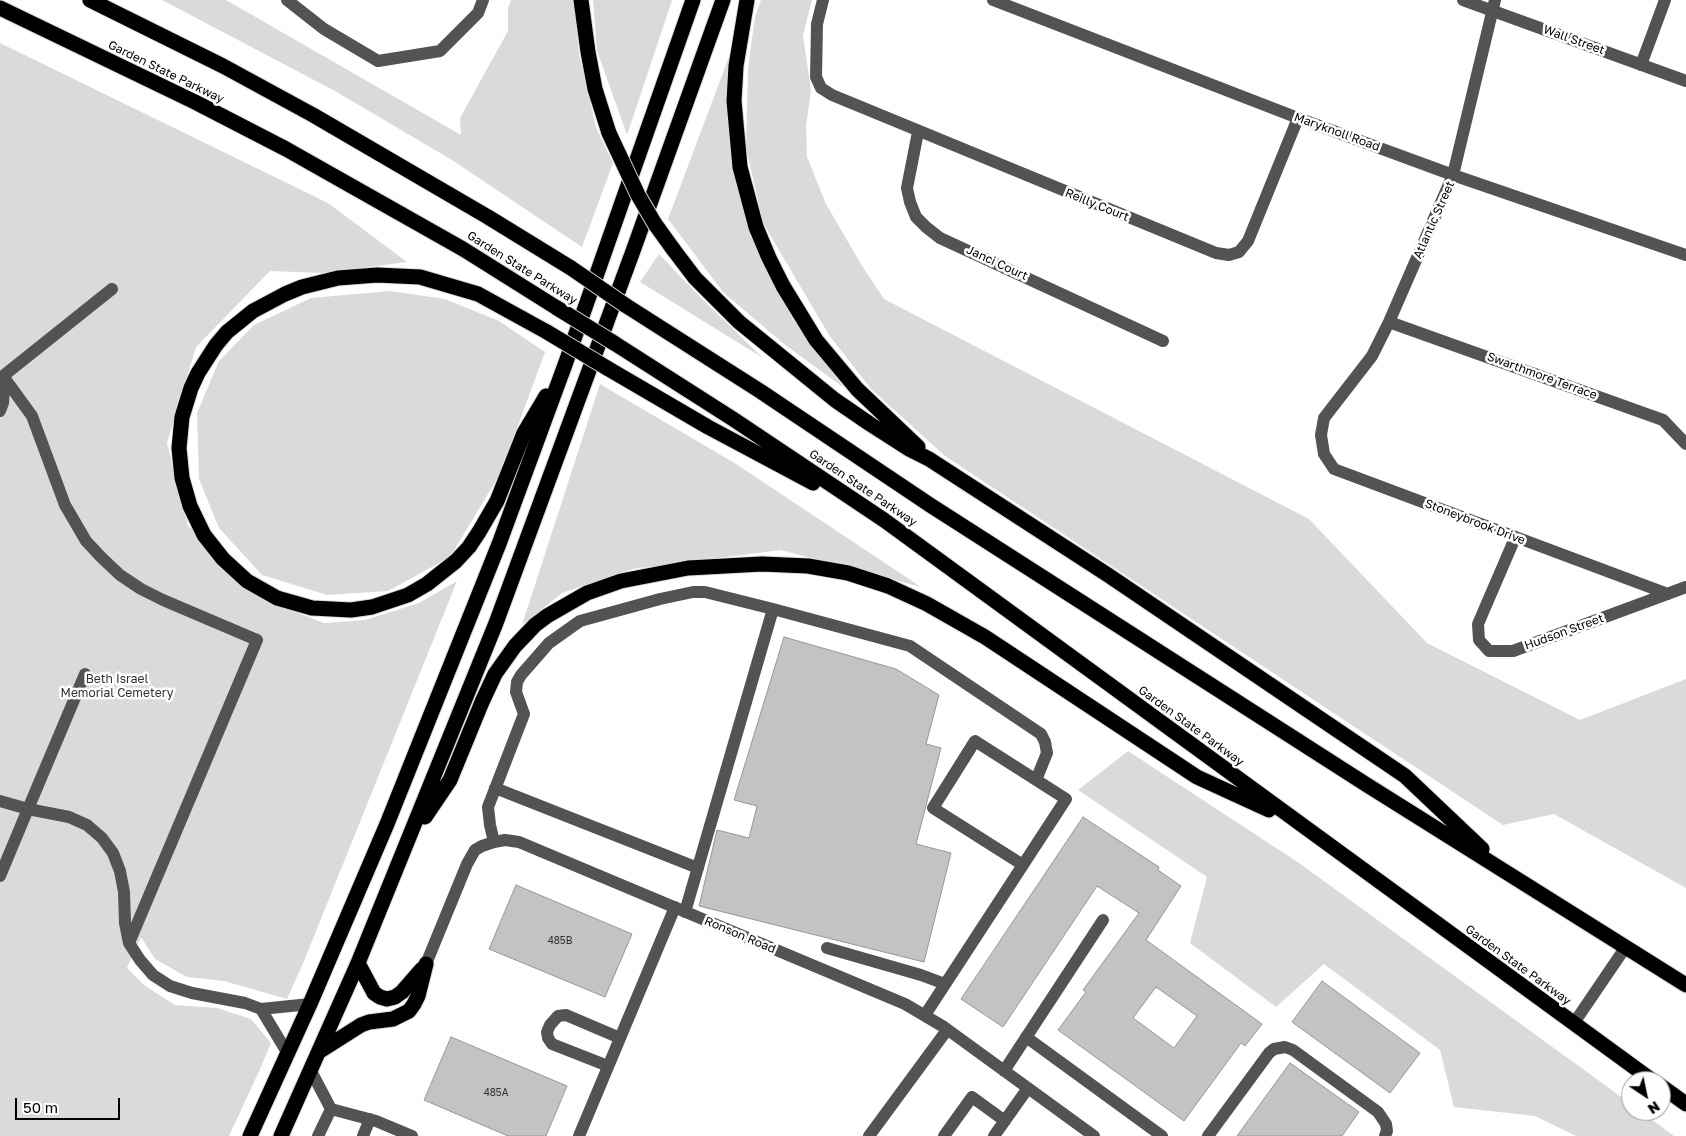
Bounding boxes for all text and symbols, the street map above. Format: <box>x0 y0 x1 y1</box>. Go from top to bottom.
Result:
street label: Wall Street <box>1541 22 1607 58</box>
street label: Garden State Parkway <box>106 38 226 106</box>
street label: Maryknoll Road <box>1292 110 1382 154</box>
street label: Atlantic Street <box>1410 179 1458 261</box>
street label: Reilly Court <box>1063 186 1131 224</box>
street label: Garden State Parkway <box>464 228 580 308</box>
street label: Janci Court <box>964 243 1030 283</box>
street label: Swarthmore Terrace <box>1485 349 1599 403</box>
street label: Garden State Parkway <box>806 447 920 529</box>
street label: Stoneybrook Drive <box>1423 496 1527 548</box>
street label: Hudson Street <box>1522 611 1606 653</box>
park label: Beth Israel Memorial Cemetery <box>61 672 173 700</box>
street label: Garden State Parkway <box>1135 683 1247 769</box>
street label: Ronson Road <box>702 914 778 956</box>
street label: Garden State Parkway <box>1462 922 1574 1008</box>
house number: 485B <box>548 935 572 947</box>
north arrow <box>1621 1071 1671 1121</box>
house number: 485A <box>484 1087 508 1099</box>
scale bar <box>18 1088 122 1120</box>
text: 50 m <box>23 1098 58 1116</box>
text: N <box>1645 1098 1663 1118</box>

